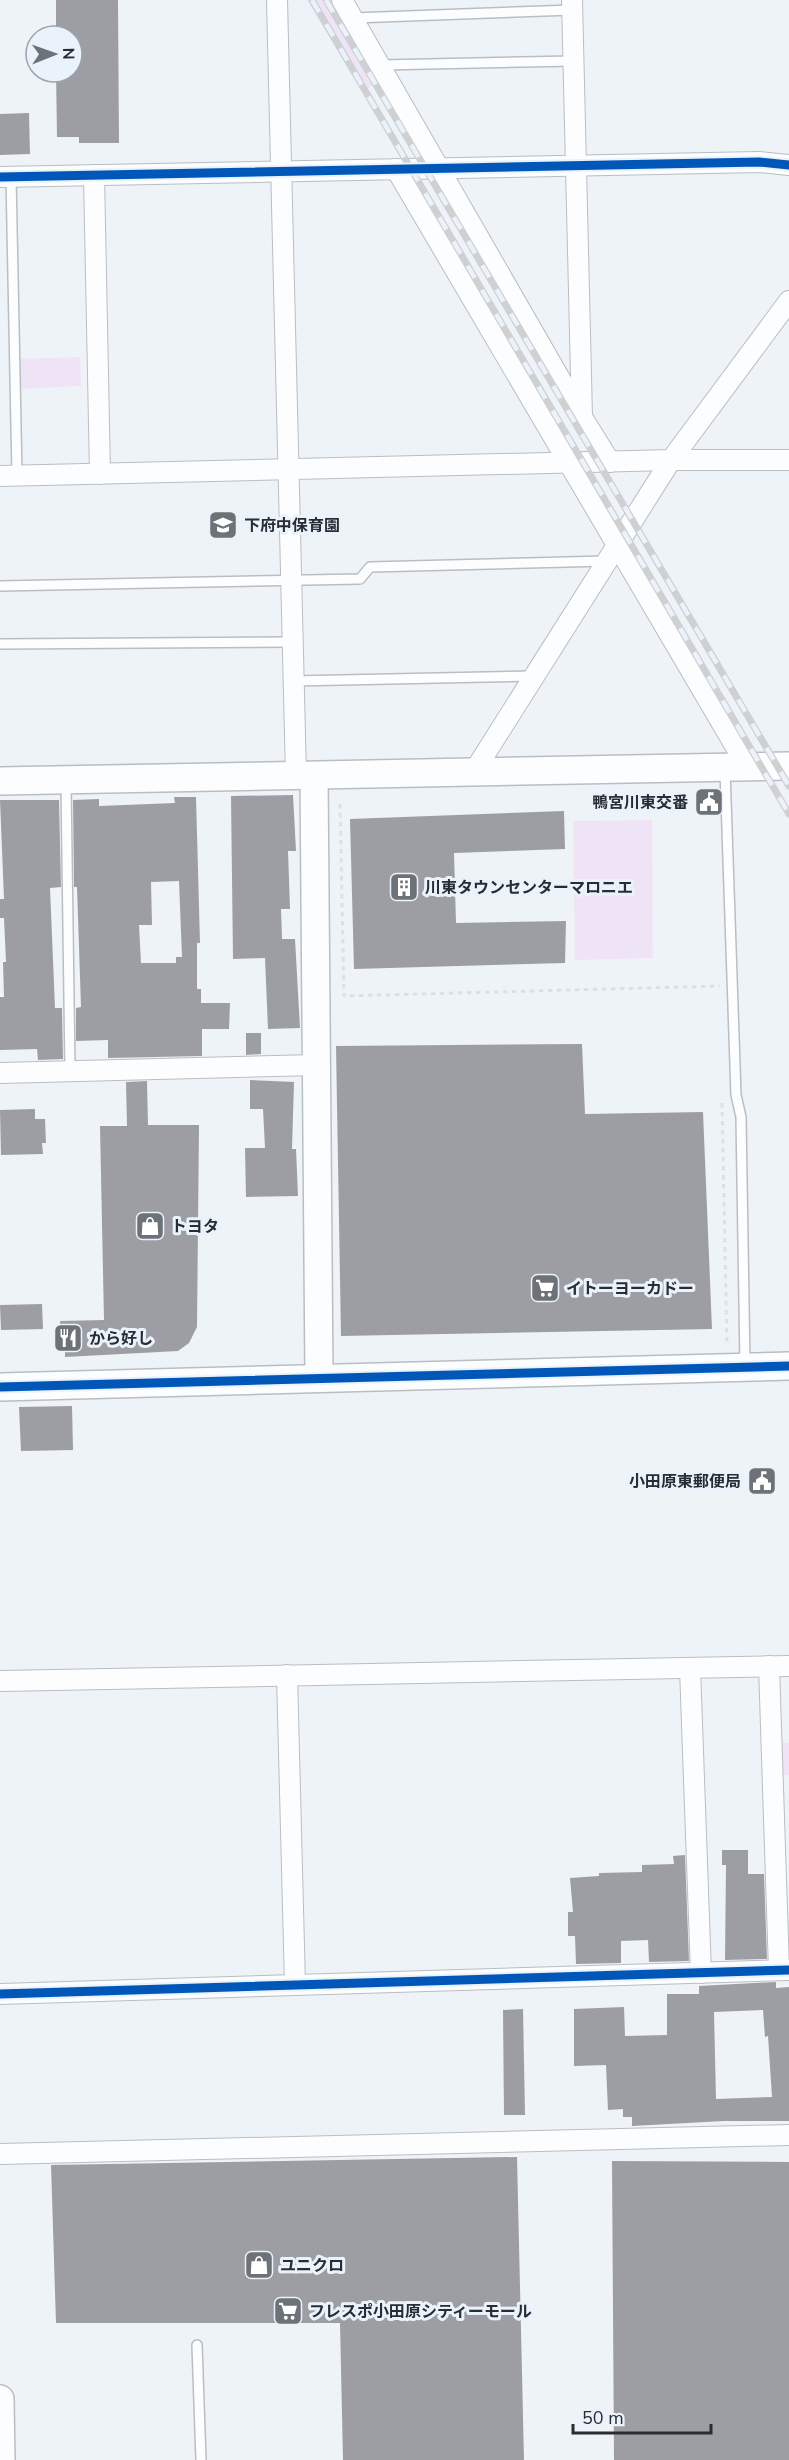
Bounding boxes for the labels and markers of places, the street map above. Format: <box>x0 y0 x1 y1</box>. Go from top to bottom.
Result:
school or university icon: 下府中保育園 <box>207 509 239 541</box>
place label: 下府中保育園 <box>244 515 340 537</box>
public building icon: 鴨宮川東交番 <box>693 786 725 818</box>
place label: 鴨宮川東交番 <box>592 792 688 814</box>
building icon: 川東タウンセンターマロニエ <box>388 871 420 903</box>
place label: 川東タウンセンターマロニエ <box>425 877 633 899</box>
shop icon: トヨタ <box>134 1210 166 1242</box>
place label: トヨタ <box>171 1216 219 1238</box>
supermarket icon: イトーヨーカドー <box>529 1272 561 1304</box>
place label: イトーヨーカドー <box>566 1278 694 1300</box>
restaurant icon: から好し <box>52 1322 84 1354</box>
place label: から好し <box>89 1328 153 1350</box>
public building icon: 小田原東郵便局 <box>746 1465 778 1497</box>
place label: 小田原東郵便局 <box>629 1471 741 1493</box>
shop icon: ユニクロ <box>243 2249 275 2281</box>
place label: ユニクロ <box>280 2255 344 2277</box>
supermarket icon: フレスポ小田原シティーモール <box>272 2295 304 2327</box>
place label: フレスポ小田原シティーモール <box>309 2301 532 2323</box>

